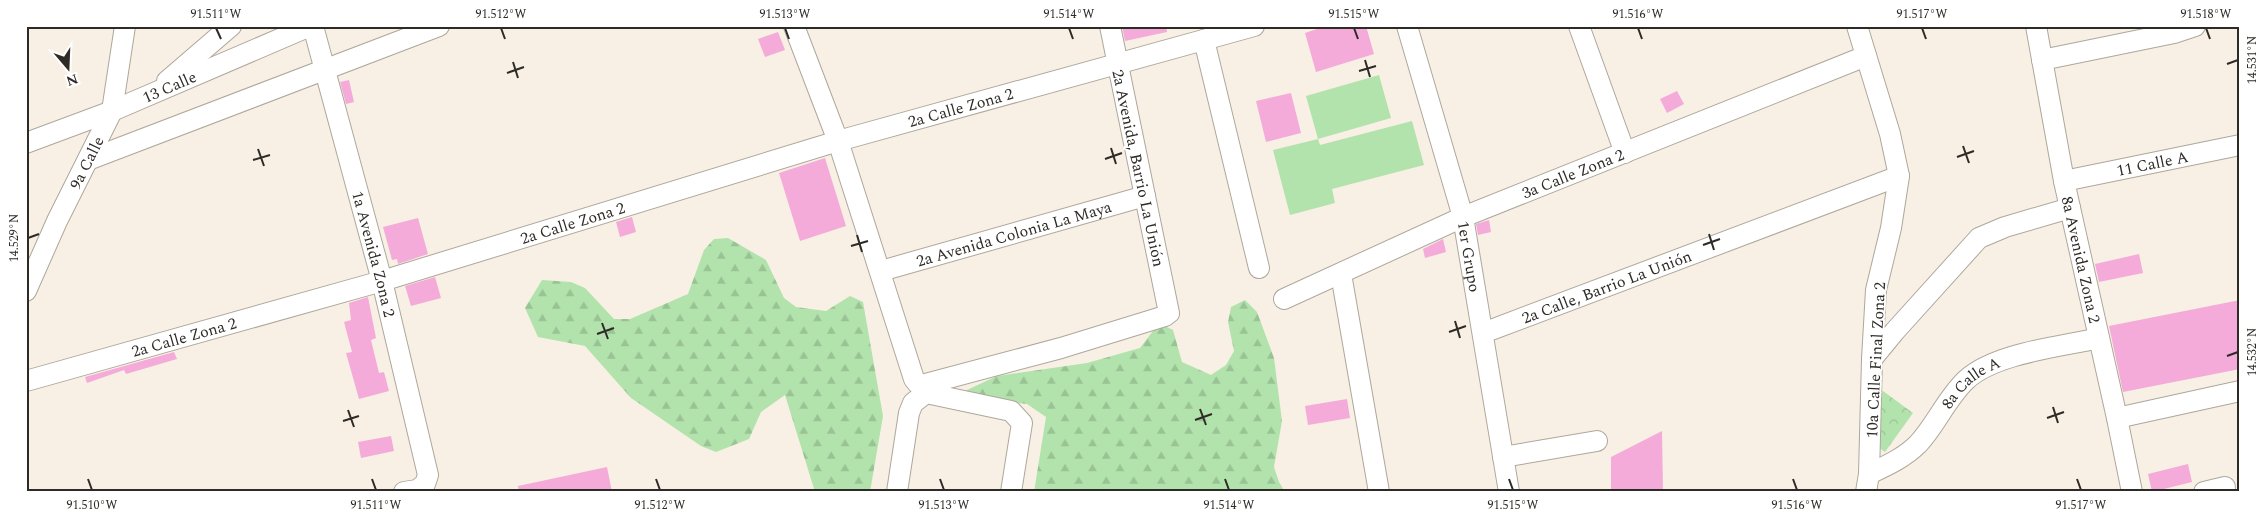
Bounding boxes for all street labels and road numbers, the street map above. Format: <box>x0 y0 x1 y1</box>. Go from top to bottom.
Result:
street label: 13 Calle <box>139 65 200 110</box>
street label: 2a Avenida, Barrio La Unión <box>1105 67 1171 269</box>
street label: 2a Calle Zona 2 <box>906 82 1016 134</box>
street label: 9a Calle <box>64 132 111 194</box>
street label: 3a Calle Zona 2 <box>1518 143 1628 205</box>
street label: 11 Calle A <box>2114 145 2190 183</box>
street label: 1a Avenida Zona 2 <box>345 188 401 320</box>
street label: 8a Avenida Zona 2 <box>2055 194 2106 326</box>
street label: 2a Avenida Colonia La Maya <box>914 195 1115 273</box>
street label: 2a Calle Zona 2 <box>518 196 628 251</box>
street label: 1er Grupo <box>1451 219 1486 294</box>
street label: 2a Calle, Barrio La Unión <box>1518 244 1695 330</box>
street label: 10a Calle Final Zona 2 <box>1860 281 1892 439</box>
street label: 2a Calle Zona 2 <box>129 311 239 364</box>
street label: 8a Calle A <box>1936 351 2004 414</box>

